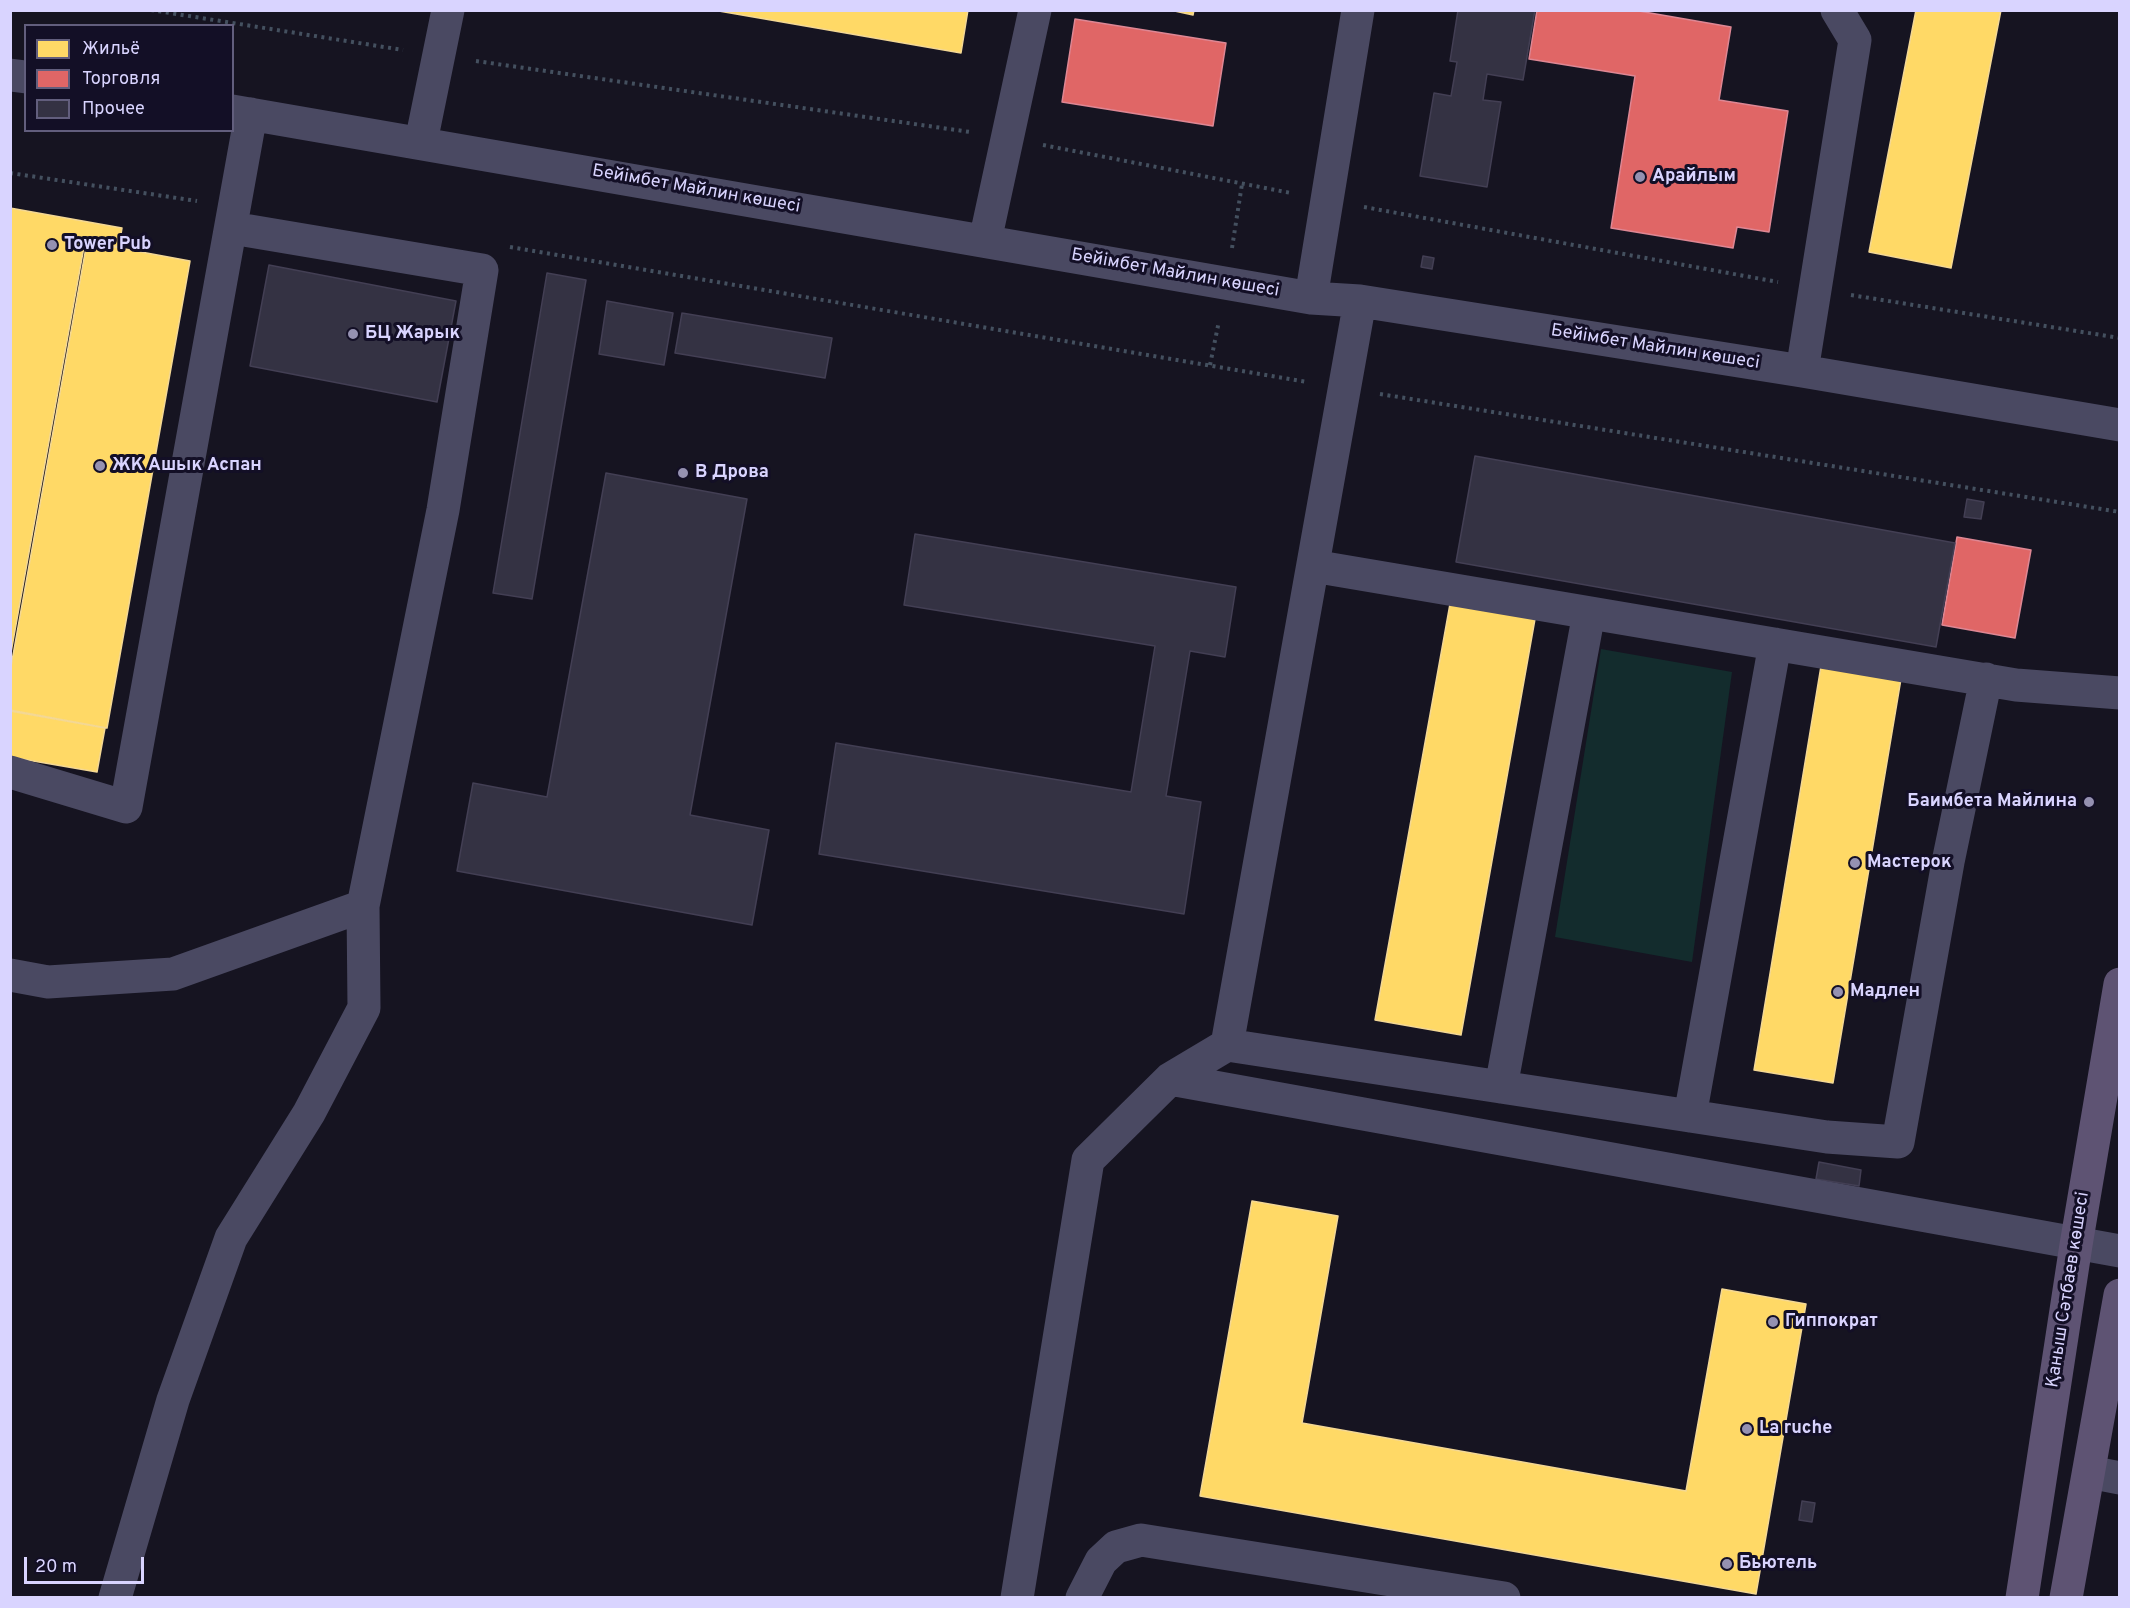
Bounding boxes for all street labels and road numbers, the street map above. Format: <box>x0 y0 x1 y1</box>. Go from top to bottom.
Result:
street label: Бейімбет Майлин көшесі <box>590 161 802 219</box>
street label: Бейімбет Майлин көшесі <box>1069 245 1281 303</box>
street label: Бейімбет Майлин көшесі <box>1549 321 1761 375</box>
street label: Қаныш Сәтбаев көшесі <box>2043 1191 2095 1389</box>

